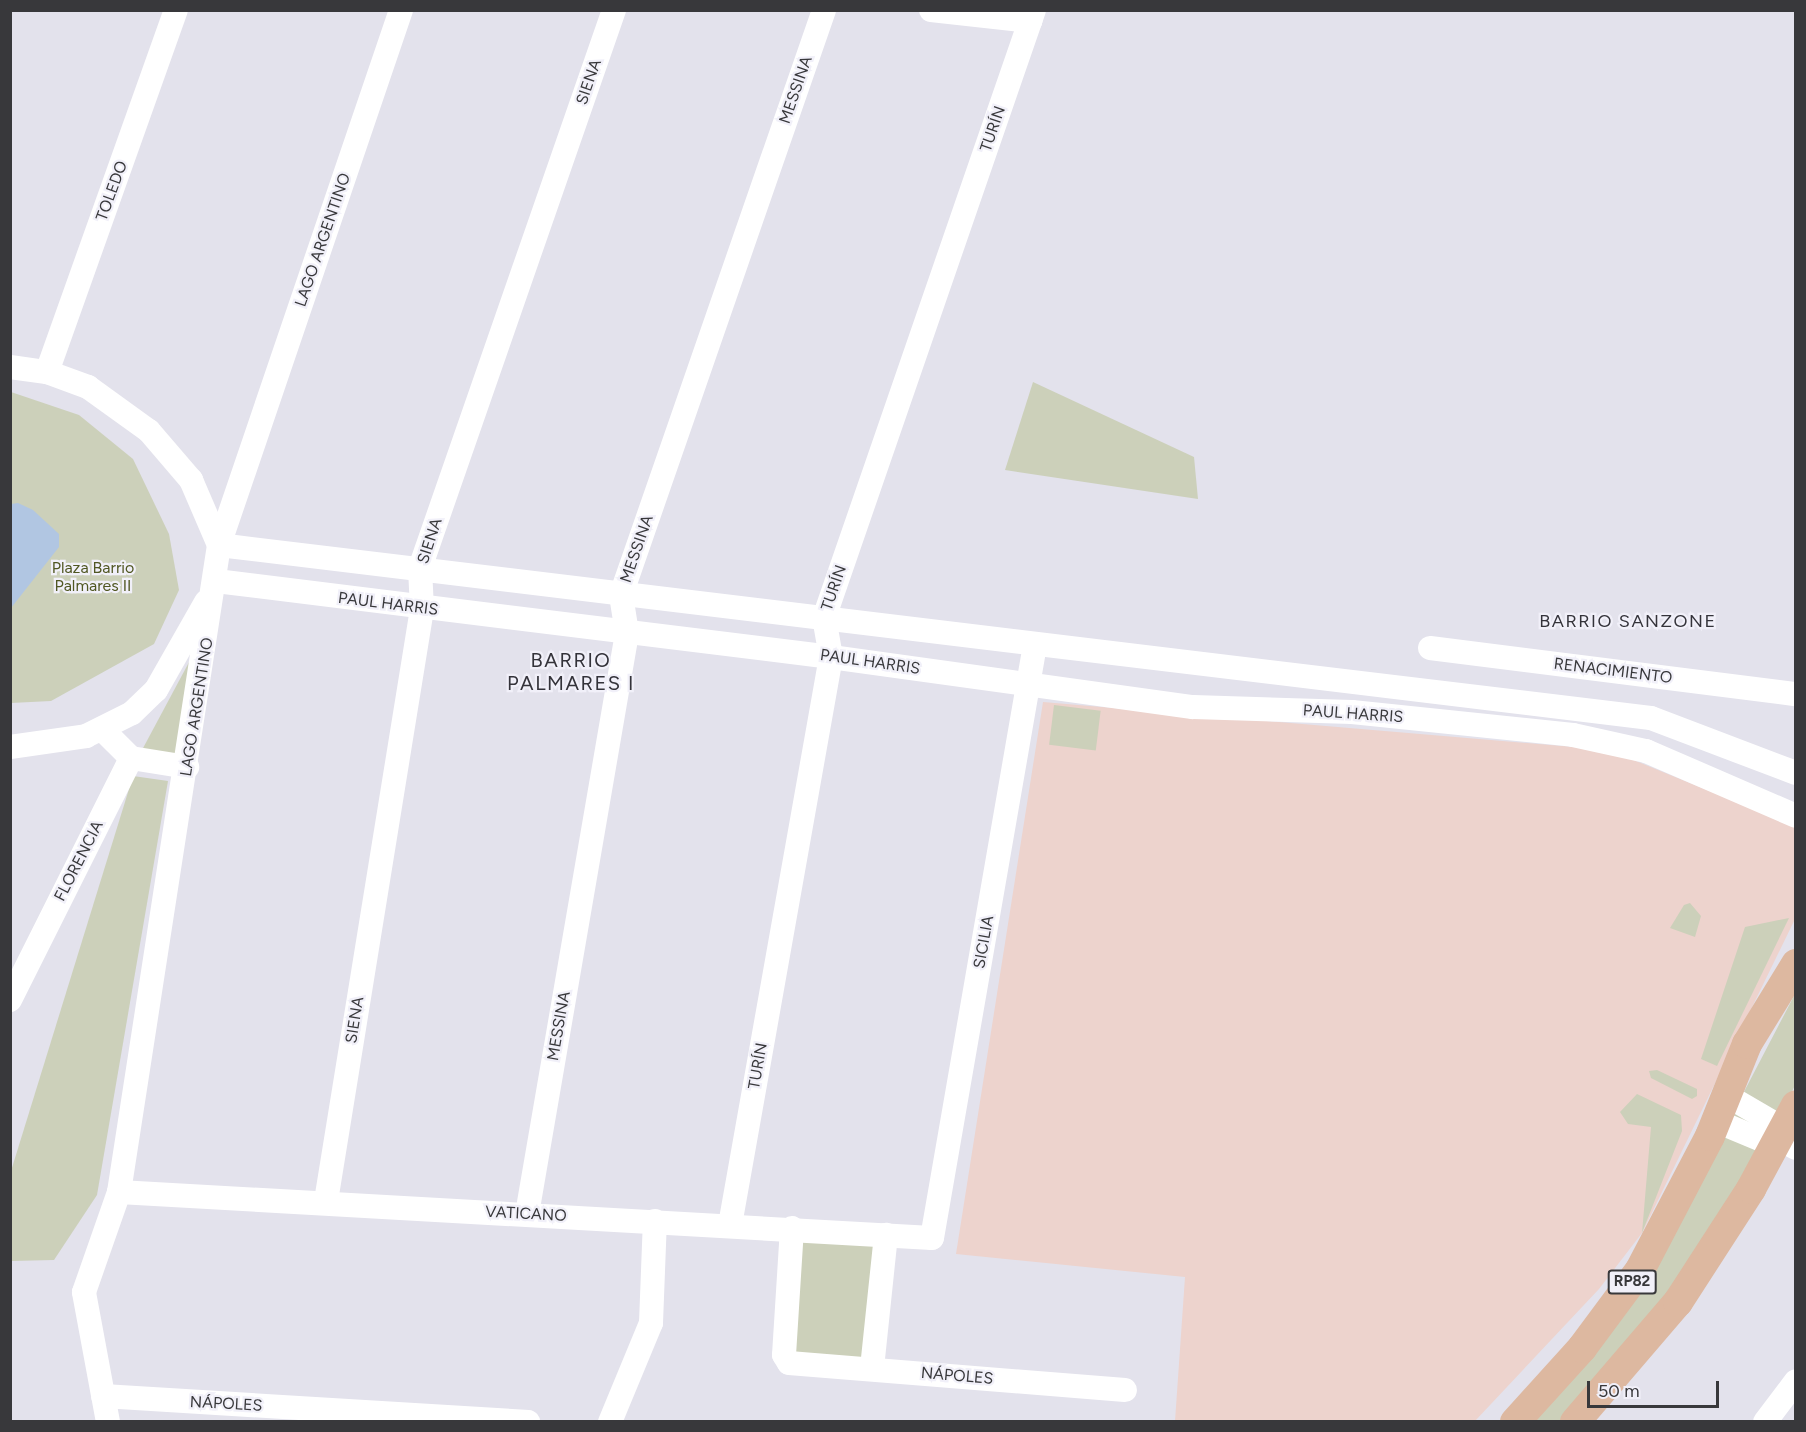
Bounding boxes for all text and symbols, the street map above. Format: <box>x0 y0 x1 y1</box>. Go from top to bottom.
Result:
street label: MESSINA <box>775 54 817 126</box>
street label: SIENA <box>572 57 606 107</box>
street label: TURÍN <box>976 104 1010 154</box>
street label: TOLEDO <box>92 158 132 224</box>
street label: LAGO ARGENTINO <box>291 171 355 309</box>
street label: MESSINA <box>616 513 658 585</box>
street label: SIENA <box>414 516 446 566</box>
park label: Plaza Barrio Palmares II <box>52 558 134 596</box>
street label: TURÍN <box>817 563 851 613</box>
street label: PAUL HARRIS <box>337 588 439 620</box>
district label: BARRIO SANZONE <box>1539 610 1717 632</box>
street label: LAGO ARGENTINO <box>177 636 217 778</box>
street label: PAUL HARRIS <box>819 645 921 679</box>
district label: BARRIO PALMARES I <box>507 649 635 696</box>
street label: RENACIMIENTO <box>1553 654 1673 688</box>
street label: PAUL HARRIS <box>1302 701 1404 727</box>
street label: FLORENCIA <box>51 818 107 904</box>
street label: SICILIA <box>970 914 998 970</box>
street label: MESSINA <box>543 990 575 1062</box>
street label: SIENA <box>342 995 368 1045</box>
street label: TURÍN <box>744 1041 772 1091</box>
street label: VATICANO <box>485 1202 567 1226</box>
road number: RP82 <box>1606 1270 1658 1294</box>
street label: NÁPOLES <box>920 1363 994 1389</box>
scale bar <box>1590 1369 1722 1407</box>
text: 50 m <box>1598 1380 1640 1402</box>
street label: NÁPOLES <box>189 1393 263 1415</box>

